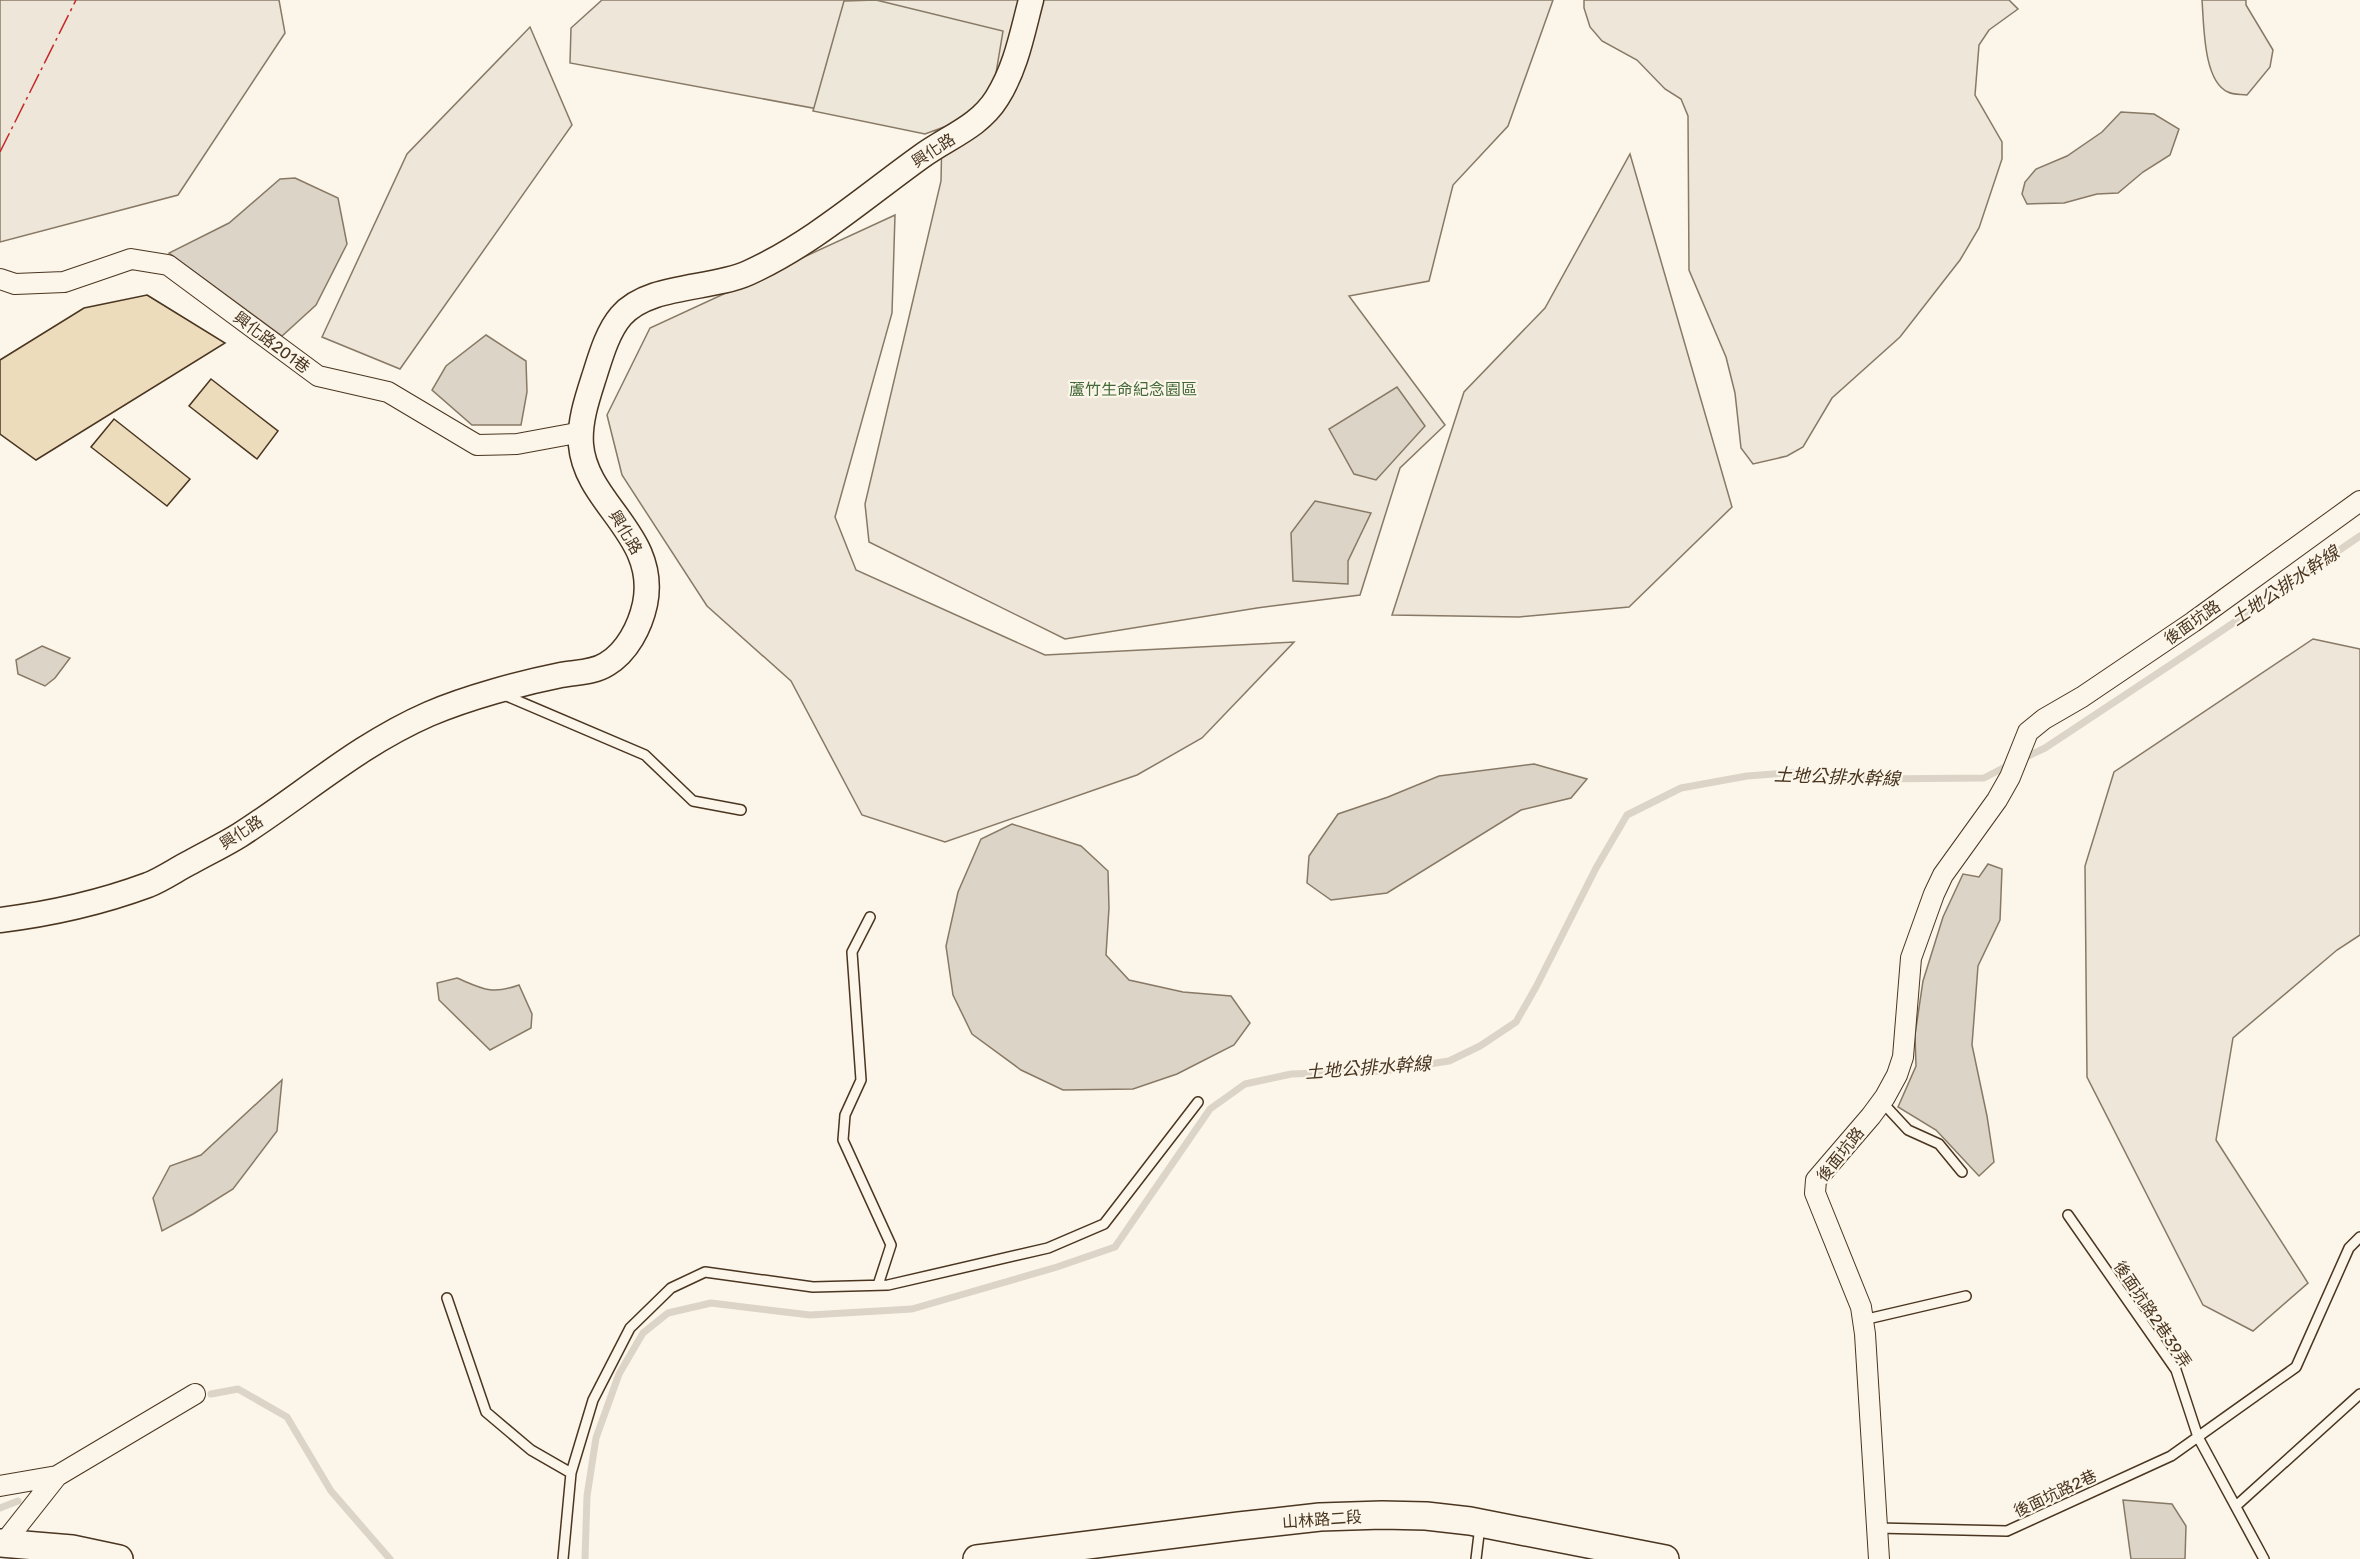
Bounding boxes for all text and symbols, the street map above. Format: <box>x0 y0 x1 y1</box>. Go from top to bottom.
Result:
street label: 興化路 <box>908 129 959 171</box>
street label: 興化路201巷 <box>230 308 314 377</box>
park label: 蘆竹生命紀念園區 <box>1069 380 1197 399</box>
street label: 興化路 <box>605 507 646 558</box>
water label: 土地公排水幹線 <box>2227 541 2345 630</box>
street label: 後面坑路 <box>2161 596 2224 649</box>
water label: 土地公排水幹線 <box>1774 764 1902 790</box>
street label: 興化路 <box>216 811 267 853</box>
water label: 土地公排水幹線 <box>1304 1052 1434 1083</box>
street label: 後面坑路 <box>1813 1123 1868 1185</box>
street label: 後面坑路2巷39弄 <box>2110 1257 2195 1371</box>
street label: 後面坑路2巷 <box>2011 1466 2100 1521</box>
street label: 山林路二段 <box>1281 1507 1363 1532</box>

